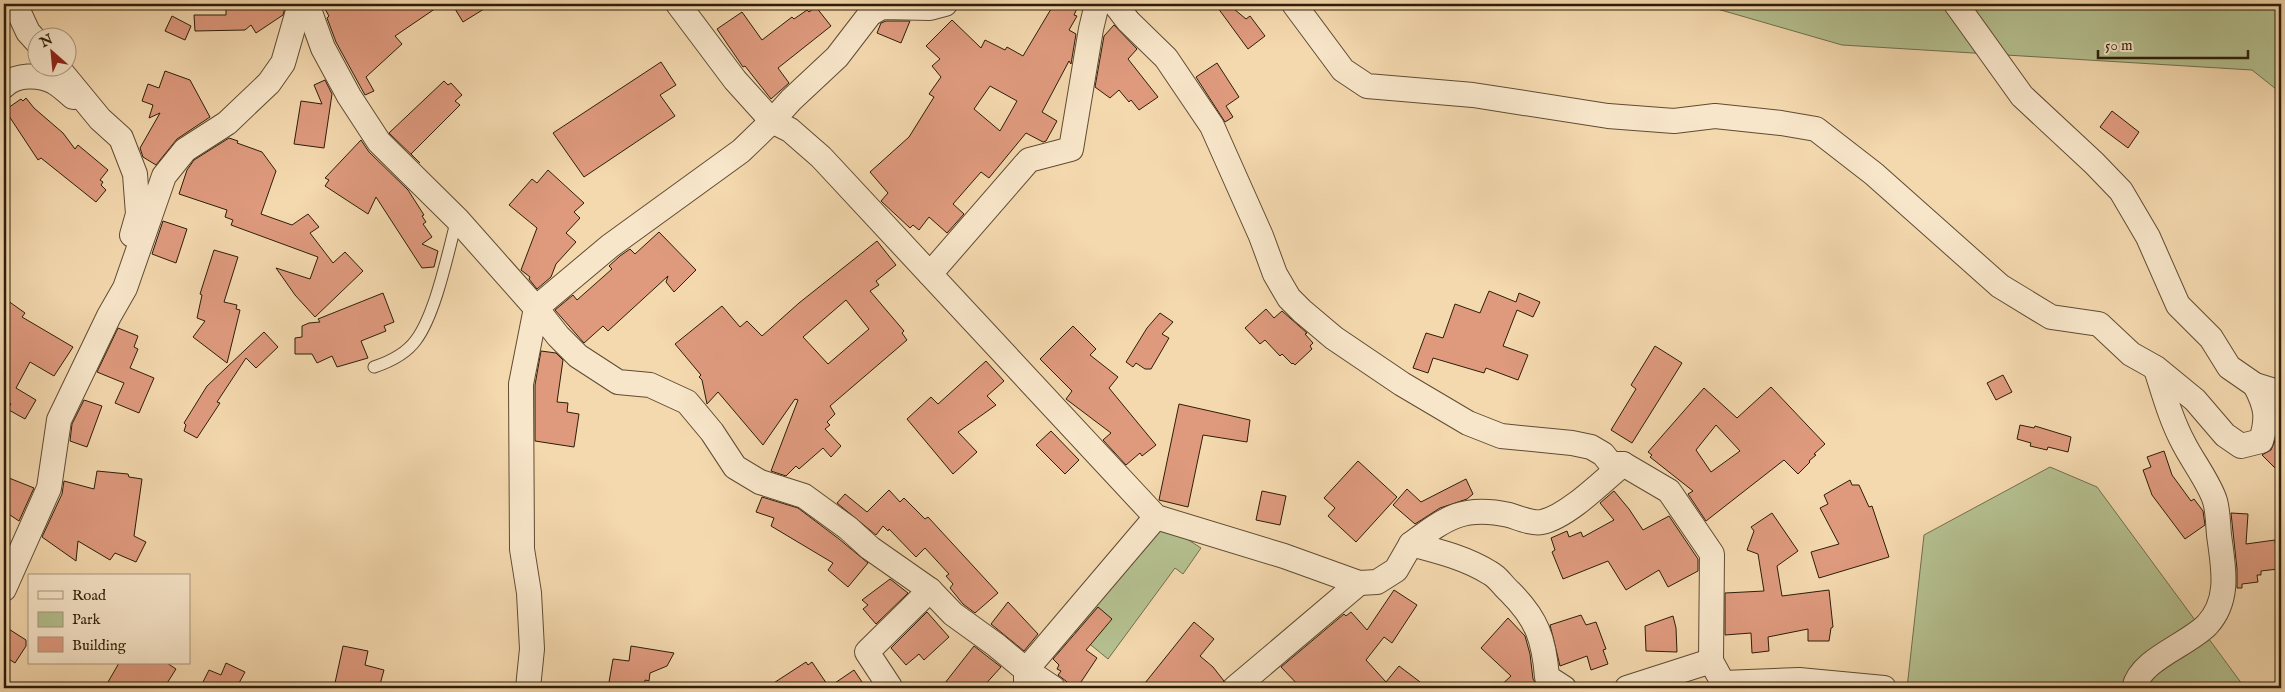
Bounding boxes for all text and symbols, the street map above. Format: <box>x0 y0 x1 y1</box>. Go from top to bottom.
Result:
north arrow <box>28 28 78 78</box>
scale bar <box>2098 28 2248 60</box>
text: N <box>36 31 56 53</box>
text: 50 m <box>2105 36 2133 55</box>
legend <box>28 574 190 664</box>
text: Road <box>72 586 107 605</box>
text: Park <box>72 610 102 629</box>
text: Building <box>72 636 127 655</box>

